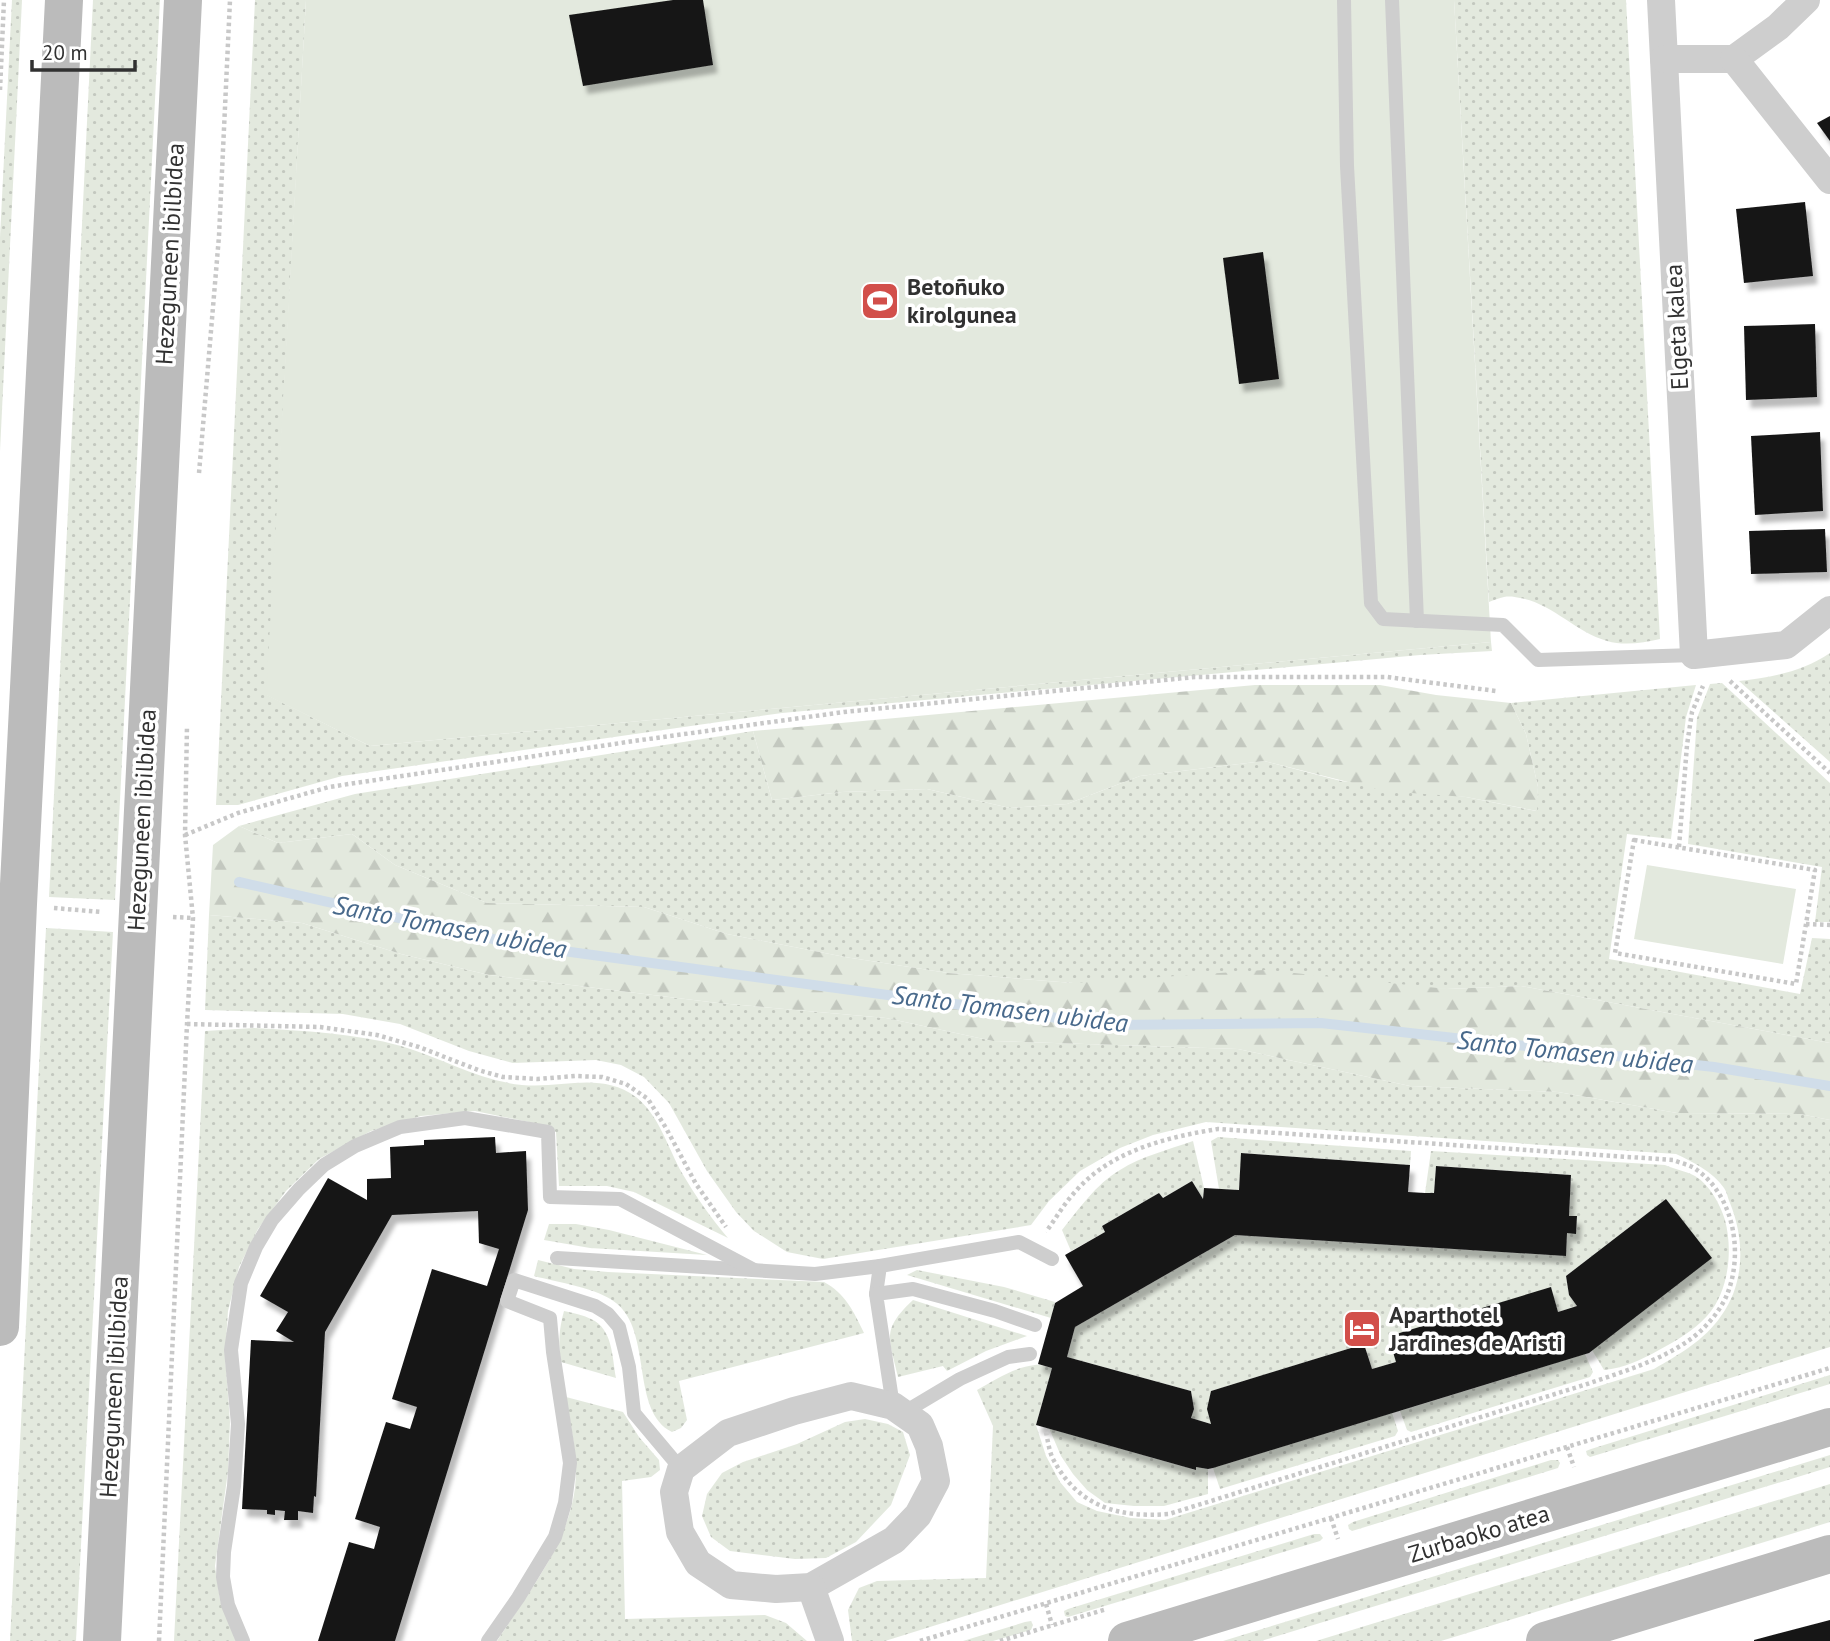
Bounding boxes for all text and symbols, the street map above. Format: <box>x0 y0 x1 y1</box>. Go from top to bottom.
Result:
scale bar <box>32 28 135 72</box>
text: 20 m <box>42 39 88 66</box>
street label: Hezeguneen ibilbidea <box>148 142 191 366</box>
street label: Elgeta kalea <box>1658 263 1695 391</box>
place label: Betoñuko kirolgunea <box>907 271 1017 330</box>
sports icon: Betoñuko kirolgunea <box>859 280 901 322</box>
street label: Hezeguneen ibilbidea <box>120 708 163 932</box>
water label: Santo Tomasen ubidea <box>330 888 570 965</box>
water label: Santo Tomasen ubidea <box>890 978 1130 1039</box>
water label: Santo Tomasen ubidea <box>1455 1023 1695 1080</box>
street label: Hezeguneen ibilbidea <box>92 1275 135 1499</box>
place label: Aparthotel Jardines de Aristi <box>1388 1299 1563 1358</box>
hotel icon: Aparthotel Jardines de Aristi <box>1341 1308 1383 1350</box>
street label: Zurbaoko atea <box>1405 1497 1553 1570</box>

